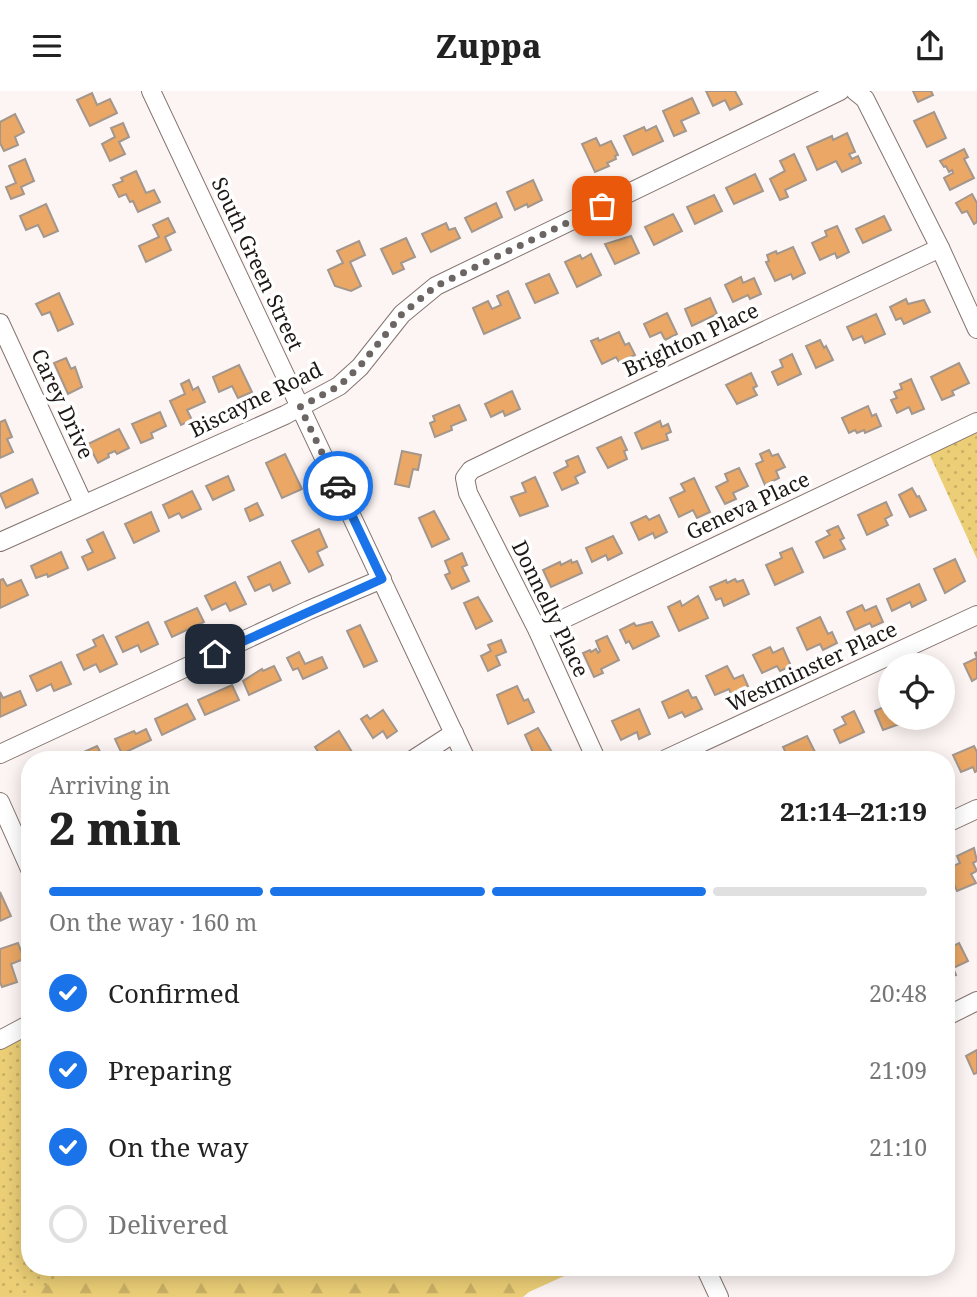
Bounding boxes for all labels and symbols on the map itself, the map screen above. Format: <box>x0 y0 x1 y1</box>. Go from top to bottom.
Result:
street label: South Green Street <box>205 172 310 355</box>
pin <box>572 176 632 236</box>
street label: Brighton Place <box>618 296 763 383</box>
street label: Carey Drive <box>25 344 101 463</box>
street label: Biscayne Road <box>185 355 327 443</box>
courier <box>303 451 373 521</box>
street label: Geneva Place <box>681 464 814 546</box>
street label: Donnelly Place <box>506 536 596 681</box>
street label: Westminster Place <box>722 614 901 718</box>
pin <box>185 624 245 684</box>

